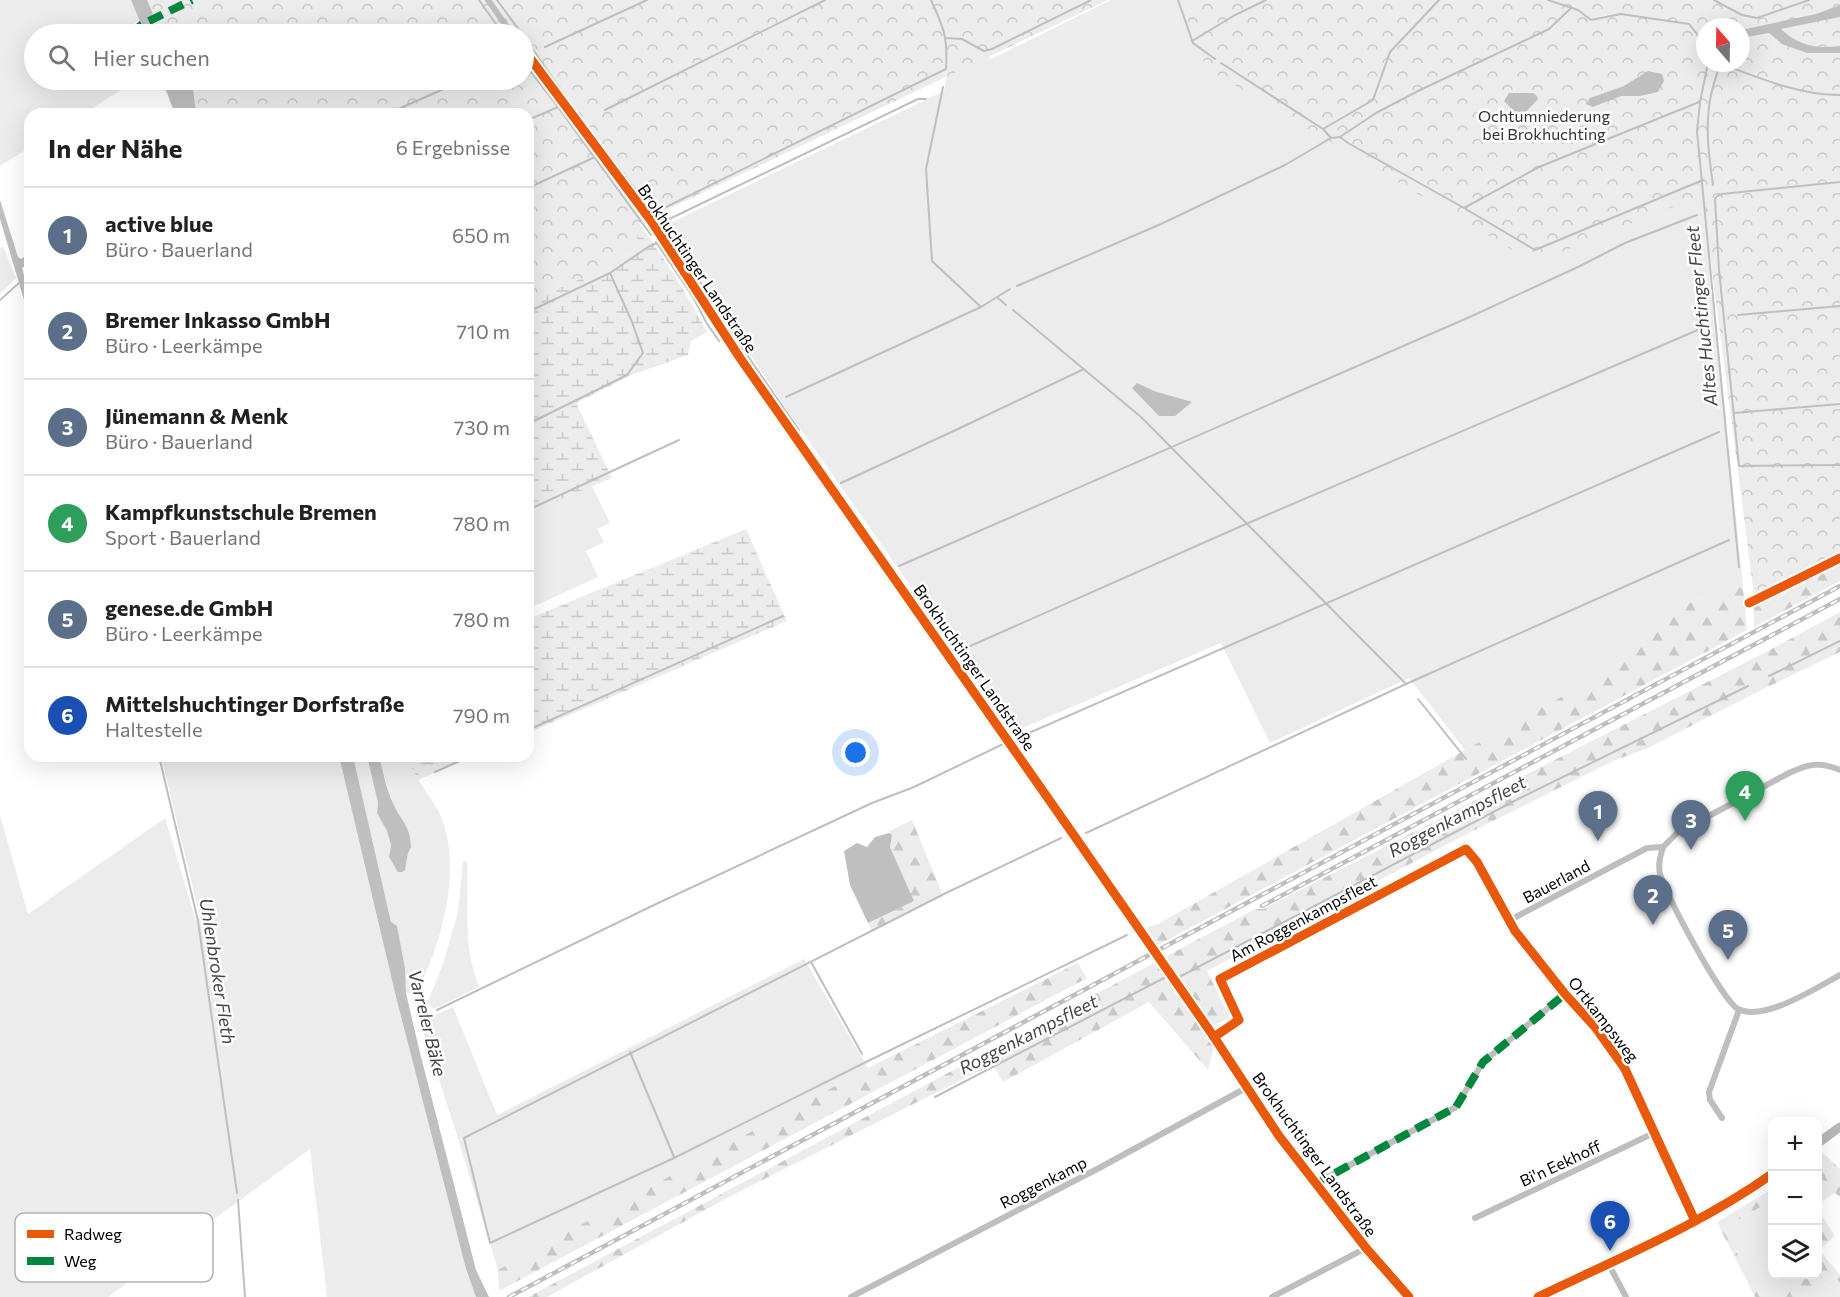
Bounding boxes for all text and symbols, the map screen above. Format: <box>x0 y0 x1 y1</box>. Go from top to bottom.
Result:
north arrow <box>1696 18 1750 72</box>
search box <box>24 24 534 90</box>
icon: search <box>45 41 78 74</box>
text: Hier suchen <box>93 44 210 71</box>
park label: Ochtumniederung bei Brokhuchting <box>1478 106 1610 143</box>
text: In der Nähe <box>48 132 183 163</box>
text: 6 Ergebnisse <box>396 135 510 159</box>
street label: Brokhuchtinger Landstraße <box>635 180 761 356</box>
text: active blue <box>105 210 213 237</box>
text: 1 <box>63 223 72 247</box>
text: 650 m <box>452 223 510 247</box>
water label: Altes Huchtinger Fleet <box>1681 224 1722 408</box>
text: Büro · Bauerland <box>105 237 253 261</box>
text: Bremer Inkasso GmbH <box>105 306 330 333</box>
text: 2 <box>62 319 73 343</box>
text: 710 m <box>457 319 510 343</box>
text: Büro · Leerkämpe <box>105 333 263 357</box>
text: Jünemann & Menk <box>105 402 288 429</box>
text: 3 <box>62 415 73 439</box>
text: 730 m <box>454 415 510 439</box>
text: Büro · Bauerland <box>105 429 253 453</box>
text: Kampfkunstschule Bremen <box>105 498 377 525</box>
text: 4 <box>61 511 74 535</box>
text: 780 m <box>453 511 510 535</box>
text: Sport · Bauerland <box>105 525 261 549</box>
street label: Brokhuchtinger Landstraße <box>910 580 1040 754</box>
text: genese.de GmbH <box>105 594 273 621</box>
text: 5 <box>62 607 73 631</box>
text: 780 m <box>453 607 510 631</box>
text: Büro · Leerkämpe <box>105 621 263 645</box>
text: Mittelshuchtinger Dorfstraße <box>105 690 404 717</box>
text: 6 <box>61 703 74 727</box>
text: 790 m <box>453 703 510 727</box>
text: Haltestelle <box>105 717 203 741</box>
your location <box>841 738 870 767</box>
water label: Roggenkampsfleet <box>1384 770 1530 862</box>
pin: 4 <box>1726 772 1764 821</box>
pin: 1 <box>1578 792 1618 841</box>
pin: 3 <box>1672 800 1710 850</box>
street label: Bauerland <box>1519 855 1593 907</box>
street label: Am Roggenkampsfleet <box>1226 871 1380 965</box>
pin: 2 <box>1634 876 1672 925</box>
water label: Uhlenbroker Fleth <box>196 896 240 1046</box>
pin: 5 <box>1708 910 1748 960</box>
water label: Varreler Bäke <box>404 968 452 1079</box>
street label: Ortkampsweg <box>1565 973 1643 1066</box>
water label: Roggenkampsfleet <box>955 989 1102 1078</box>
street label: Brokhuchtinger Landstraße <box>1249 1068 1381 1240</box>
map controls <box>1768 1117 1822 1279</box>
button: + <box>1768 1117 1822 1171</box>
street label: Bi'n Eekhoff <box>1516 1136 1604 1190</box>
street label: Roggenkamp <box>996 1152 1090 1212</box>
button: − <box>1768 1171 1822 1225</box>
pin: 6 <box>1590 1202 1630 1251</box>
legend <box>15 1213 213 1282</box>
text: Radweg <box>64 1224 122 1243</box>
button: layers <box>1768 1225 1822 1279</box>
text: Weg <box>64 1251 97 1270</box>

